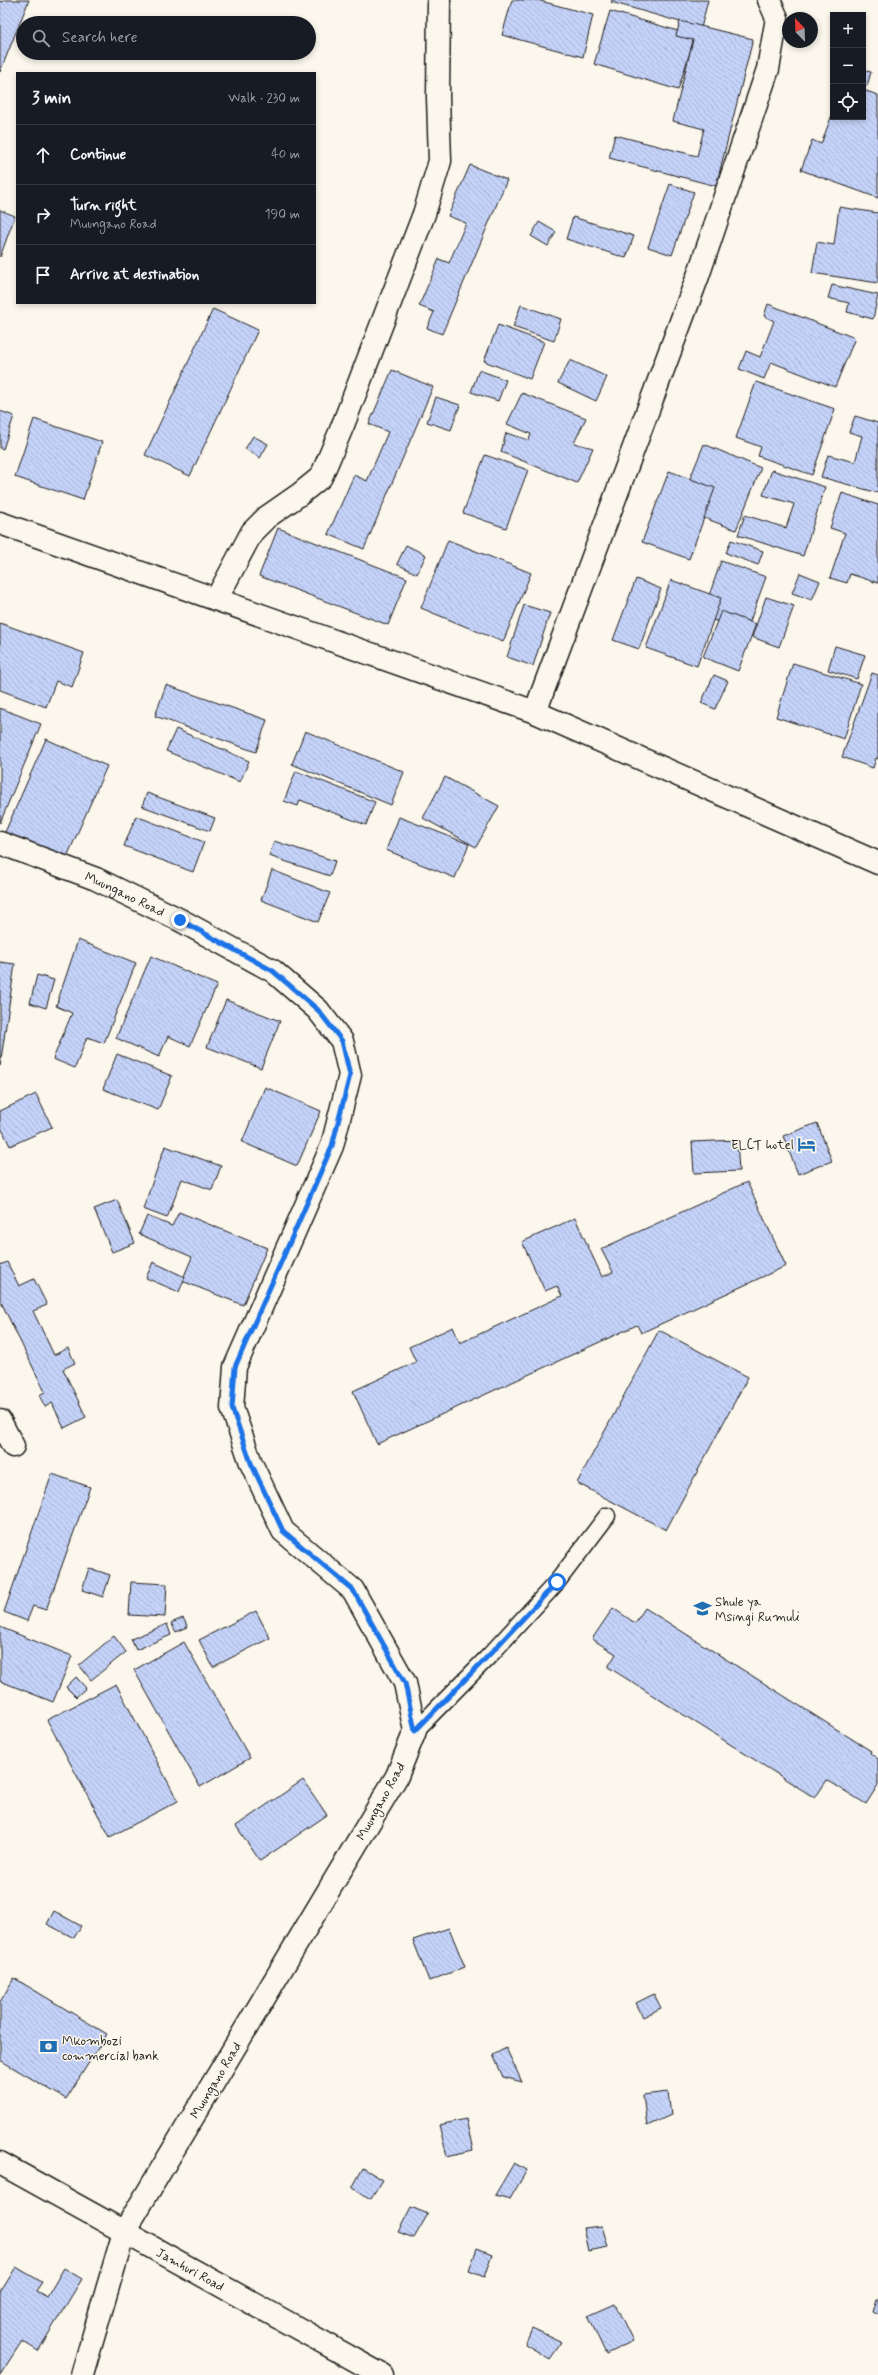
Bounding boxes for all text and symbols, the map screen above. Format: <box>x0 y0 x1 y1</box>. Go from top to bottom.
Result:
north arrow <box>782 12 818 48</box>
map controls <box>830 12 866 120</box>
button: + <box>830 12 866 48</box>
search box <box>16 16 316 60</box>
icon: search <box>30 27 52 49</box>
text: Search here <box>62 28 138 48</box>
button: − <box>830 48 866 84</box>
button: locate <box>830 84 866 120</box>
text: 3 min <box>32 87 71 109</box>
text: Walk · 230 m <box>228 90 300 107</box>
icon: ahead <box>32 144 54 166</box>
text: Continue <box>70 145 126 165</box>
text: 40 m <box>271 146 300 163</box>
text: Turn right <box>70 196 137 216</box>
icon: right <box>32 204 54 226</box>
text: 190 m <box>265 206 300 223</box>
text: Muungano Road <box>70 216 156 233</box>
icon: arrive <box>32 264 54 286</box>
text: Arrive at destination <box>70 265 199 285</box>
street label: Muungano Road <box>82 869 167 921</box>
route end <box>171 911 189 929</box>
hotel icon: ELCT hotel <box>797 1134 817 1154</box>
place label: ELCT hotel <box>731 1137 794 1154</box>
route start <box>548 1573 566 1591</box>
place label: Shule ya Msingi Rumuli <box>715 1594 800 1626</box>
school or university icon: Shule ya Msingi Rumuli <box>692 1598 712 1618</box>
street label: Muungano Road <box>353 1760 411 1844</box>
place label: Mkombozi commercial bank <box>62 2033 159 2065</box>
bank icon: Mkombozi commercial bank <box>39 2037 59 2057</box>
street label: Muungano Road <box>187 2039 247 2123</box>
street label: Jamhuri Road <box>153 2244 227 2296</box>

